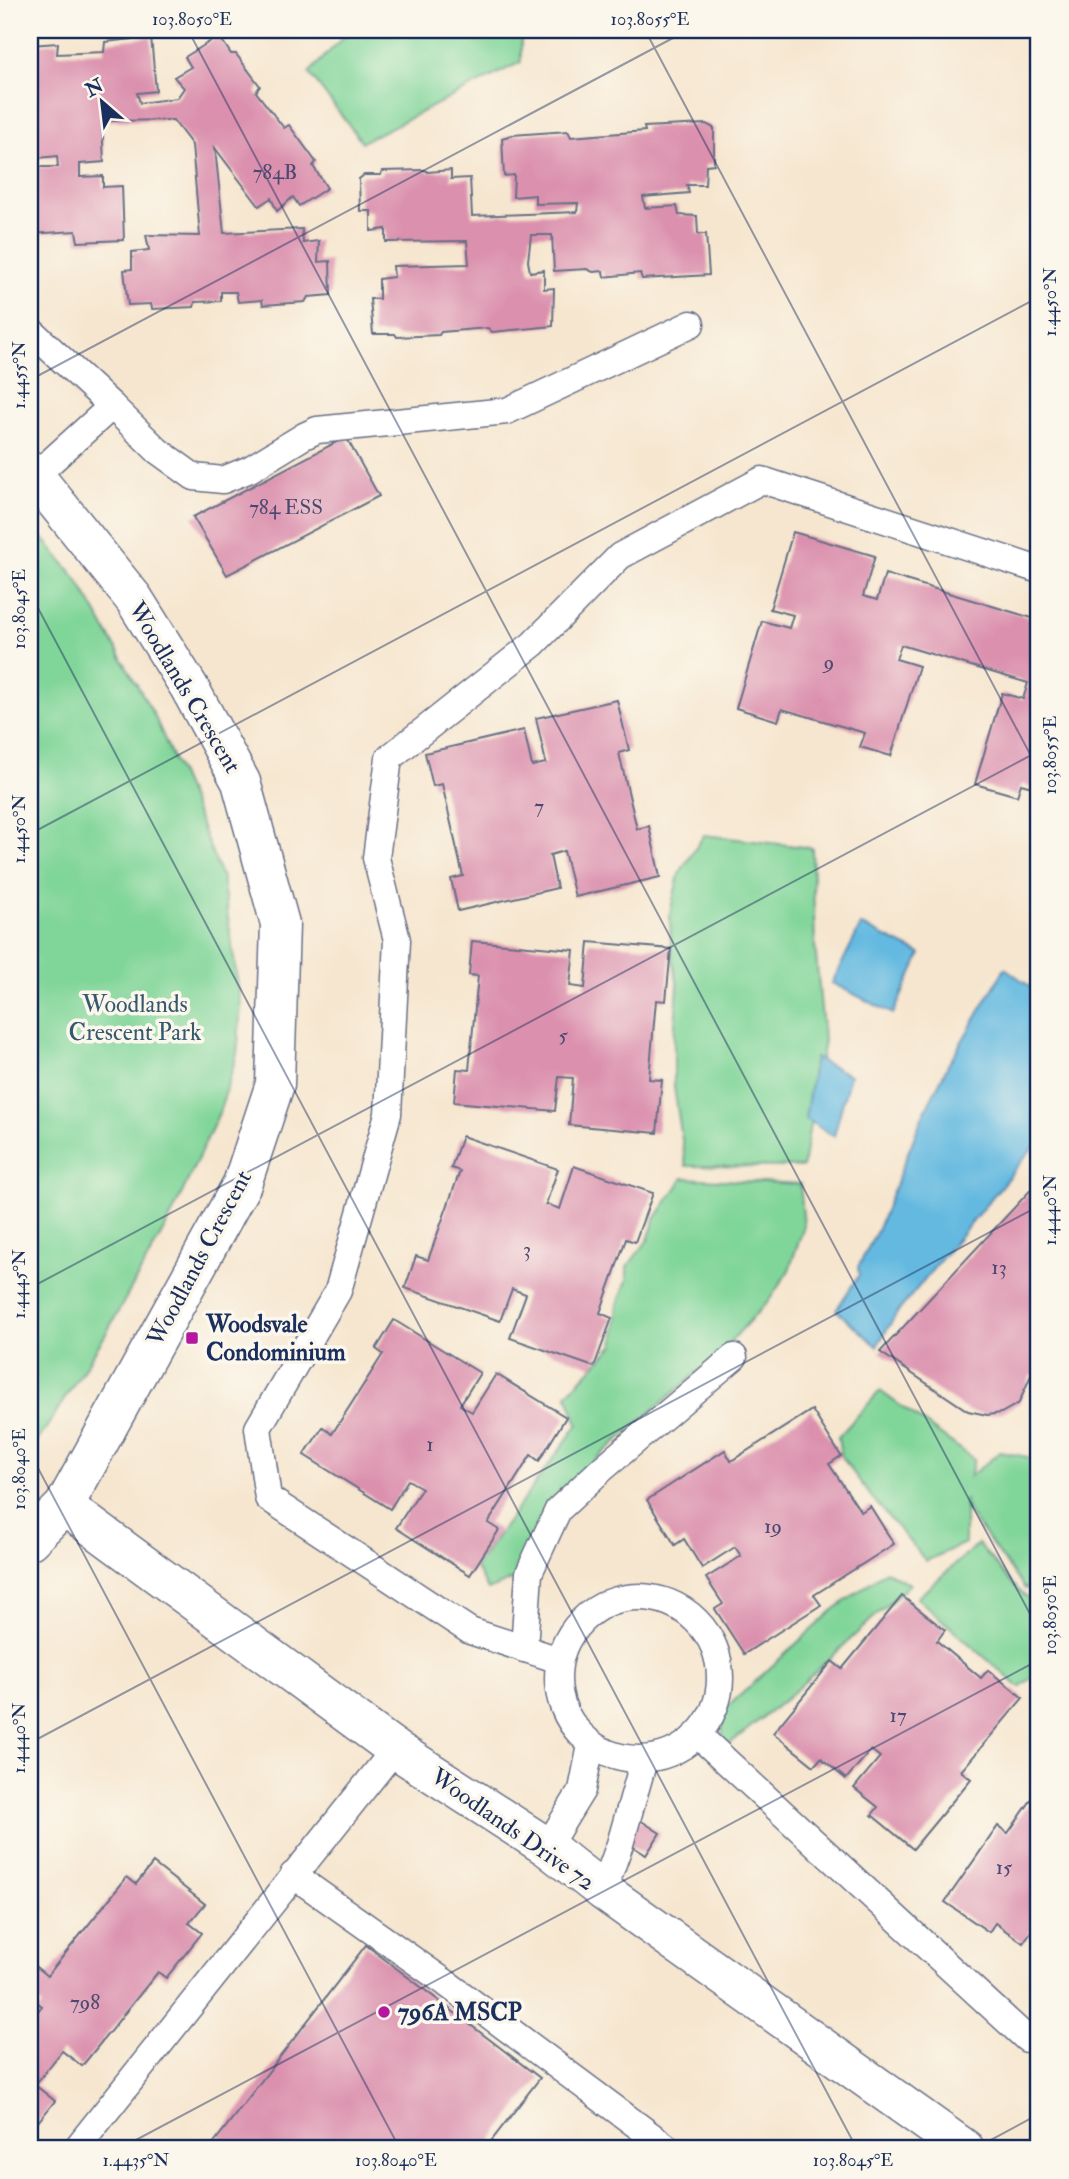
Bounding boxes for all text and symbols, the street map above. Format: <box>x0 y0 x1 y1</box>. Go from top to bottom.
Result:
text: 103.8050°E <box>152 8 232 31</box>
text: 103.8055°E <box>611 8 689 31</box>
north arrow <box>66 66 136 136</box>
text: N <box>80 73 109 103</box>
house number: 784B <box>253 159 297 186</box>
text: 1.4450°N <box>1039 267 1062 337</box>
text: 1.4455°N <box>8 341 31 409</box>
house number: 784 ESS <box>249 494 323 521</box>
text: 103.8045°E <box>8 569 31 649</box>
street label: Woodlands Crescent <box>121 595 248 779</box>
house number: 9 <box>822 649 834 676</box>
text: 103.8055°E <box>1039 716 1062 794</box>
house number: 7 <box>534 793 544 820</box>
text: 1.4450°N <box>8 794 31 864</box>
park label: Woodlands Crescent Park <box>69 989 202 1048</box>
house number: 5 <box>558 1022 568 1049</box>
street label: Woodlands Crescent <box>140 1165 259 1352</box>
text: 1.4440°N <box>1039 1175 1062 1246</box>
house number: 3 <box>523 1236 531 1263</box>
text: 1.4445°N <box>8 1249 31 1319</box>
house number: 13 <box>991 1254 1007 1281</box>
place label: Woodsvale Condominium <box>205 1309 346 1368</box>
marker: Woodsvale Condominium <box>184 1330 200 1346</box>
text: 103.8040°E <box>8 1428 31 1510</box>
house number: 1 <box>426 1431 434 1458</box>
house number: 19 <box>764 1513 782 1540</box>
text: 103.8050°E <box>1039 1575 1062 1655</box>
house number: 17 <box>889 1702 907 1729</box>
text: 1.4440°N <box>8 1703 31 1774</box>
street label: Woodlands Drive 72 <box>424 1761 601 1898</box>
house number: 15 <box>996 1854 1013 1881</box>
house number: 798 <box>70 1989 100 2016</box>
place label: 796A MSCP <box>398 1997 522 2028</box>
marker: 796A MSCP <box>376 2004 392 2020</box>
text: 1.4435°N <box>103 2149 169 2172</box>
text: 103.8040°E <box>355 2149 437 2172</box>
text: 103.8045°E <box>813 2149 893 2172</box>

